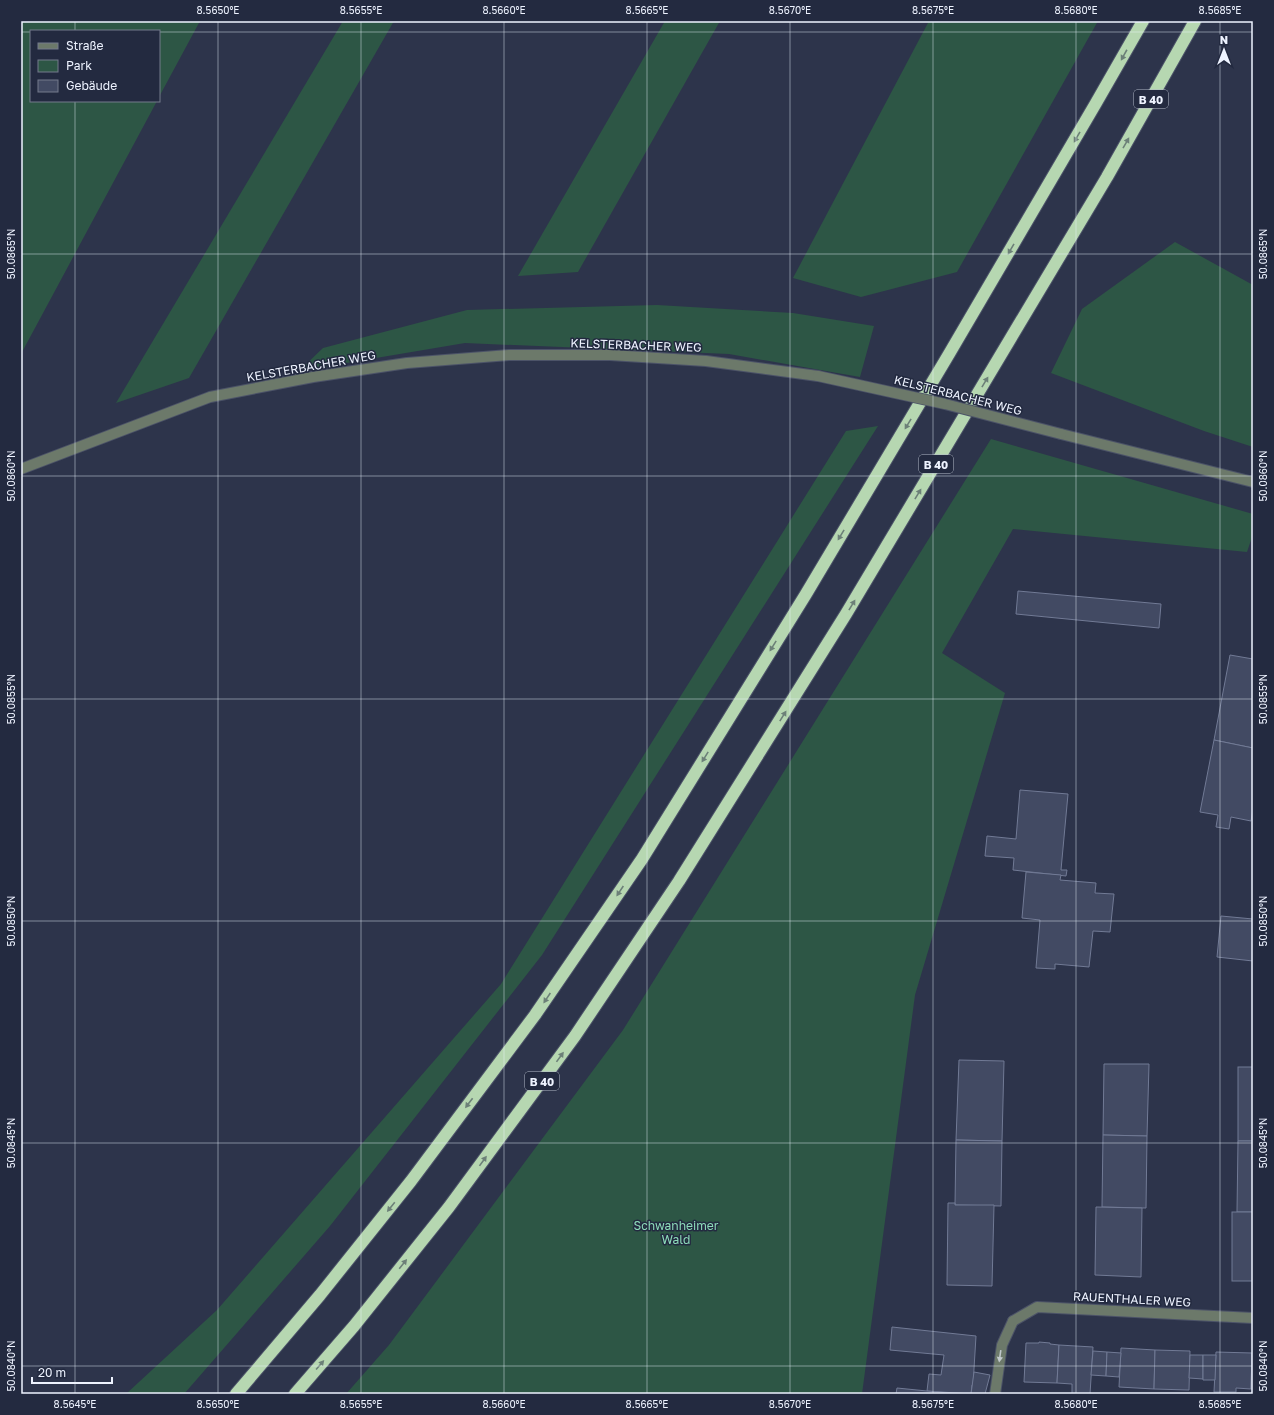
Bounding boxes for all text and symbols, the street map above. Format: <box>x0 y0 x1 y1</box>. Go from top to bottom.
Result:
text: 8.5650°E <box>197 4 239 16</box>
text: 8.5655°E <box>340 4 382 16</box>
text: 8.5660°E <box>482 4 526 16</box>
text: 8.5665°E <box>626 4 668 16</box>
text: 8.5670°E <box>769 4 811 16</box>
text: 8.5675°E <box>912 4 954 16</box>
text: 8.5680°E <box>1054 4 1098 16</box>
text: 8.5685°E <box>1199 4 1241 16</box>
legend <box>30 30 160 102</box>
north arrow <box>1204 30 1244 70</box>
text: N <box>1220 33 1228 46</box>
text: Straße <box>66 38 104 53</box>
one-way arrow <box>1120 49 1127 61</box>
text: Park <box>66 58 92 73</box>
text: Gebäude <box>66 78 117 93</box>
road number: B 40 <box>1134 90 1168 108</box>
one-way arrow <box>1073 131 1080 143</box>
one-way arrow <box>1123 137 1130 149</box>
text: 50.0865°N <box>5 229 17 279</box>
text: 50.0865°N <box>1257 229 1269 279</box>
one-way arrow <box>1007 243 1014 255</box>
street label: KELSTERBACHER WEG <box>570 335 702 355</box>
street label: KELSTERBACHER WEG <box>245 347 377 385</box>
street label: KELSTERBACHER WEG <box>892 372 1024 418</box>
one-way arrow <box>981 376 988 388</box>
one-way arrow <box>904 418 911 430</box>
text: 50.0860°N <box>5 450 17 502</box>
text: 50.0860°N <box>1257 450 1269 502</box>
road number: B 40 <box>919 455 953 473</box>
one-way arrow <box>915 488 922 500</box>
one-way arrow <box>837 530 845 540</box>
one-way arrow <box>848 599 855 611</box>
one-way arrow <box>770 640 777 652</box>
text: 50.0855°N <box>5 674 17 724</box>
text: 50.0855°N <box>1257 674 1269 724</box>
one-way arrow <box>779 711 787 721</box>
one-way arrow <box>701 752 709 762</box>
one-way arrow <box>616 886 624 896</box>
text: 50.0850°N <box>5 896 17 946</box>
text: 50.0850°N <box>1257 896 1269 946</box>
one-way arrow <box>543 993 551 1004</box>
one-way arrow <box>555 1051 564 1062</box>
road number: B 40 <box>525 1072 559 1090</box>
one-way arrow <box>466 1098 474 1108</box>
text: 50.0845°N <box>5 1118 17 1168</box>
text: 50.0845°N <box>1257 1118 1269 1168</box>
one-way arrow <box>478 1156 487 1167</box>
one-way arrow <box>386 1201 395 1212</box>
park label: Schwanheimer Wald <box>634 1218 719 1247</box>
one-way arrow <box>399 1259 407 1270</box>
street label: RAUENTHALER WEG <box>1073 1288 1191 1310</box>
text: 50.0840°N <box>5 1340 17 1392</box>
text: 50.0840°N <box>1257 1340 1269 1392</box>
one-way arrow <box>997 1350 1003 1362</box>
scale bar <box>32 1359 112 1385</box>
one-way arrow <box>316 1359 325 1370</box>
text: 20 m <box>38 1365 66 1380</box>
text: 8.5645°E <box>54 1398 96 1410</box>
text: 8.5650°E <box>197 1398 239 1410</box>
text: 8.5655°E <box>340 1398 382 1410</box>
text: 8.5660°E <box>482 1398 526 1410</box>
text: 8.5665°E <box>626 1398 668 1410</box>
text: 8.5670°E <box>769 1398 811 1410</box>
text: 8.5675°E <box>912 1398 954 1410</box>
text: 8.5680°E <box>1054 1398 1098 1410</box>
text: 8.5685°E <box>1199 1398 1241 1410</box>

